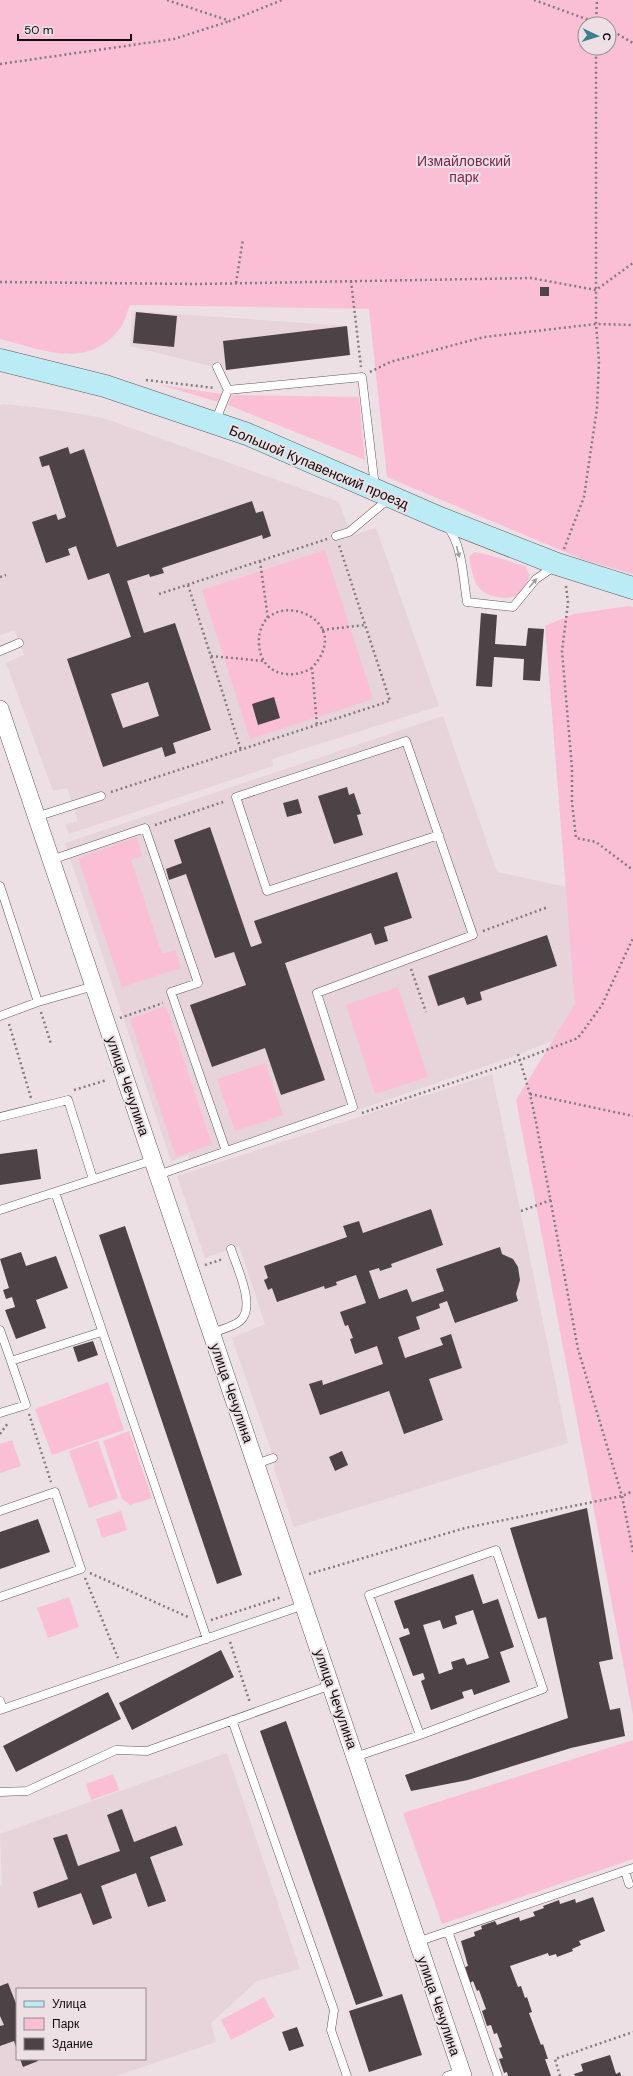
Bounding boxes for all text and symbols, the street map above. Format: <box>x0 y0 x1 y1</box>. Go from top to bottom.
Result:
scale bar <box>18 16 131 42</box>
north arrow <box>577 16 617 56</box>
text: 50 m <box>24 22 53 38</box>
text: С <box>600 32 614 41</box>
park label: Измайловский парк <box>417 152 511 186</box>
street label: Большой Купавенский проезд <box>226 421 412 513</box>
one-way arrow <box>455 546 461 558</box>
one-way arrow <box>529 578 538 588</box>
street label: улица Чечулина <box>103 1034 154 1138</box>
street label: улица Чечулина <box>207 1341 258 1445</box>
street label: улица Чечулина <box>311 1647 362 1751</box>
street label: улица Чечулина <box>414 1954 465 2058</box>
legend <box>16 1988 146 2060</box>
text: Улица <box>52 1996 86 2012</box>
text: Парк <box>52 2016 80 2032</box>
text: Здание <box>52 2036 93 2052</box>

